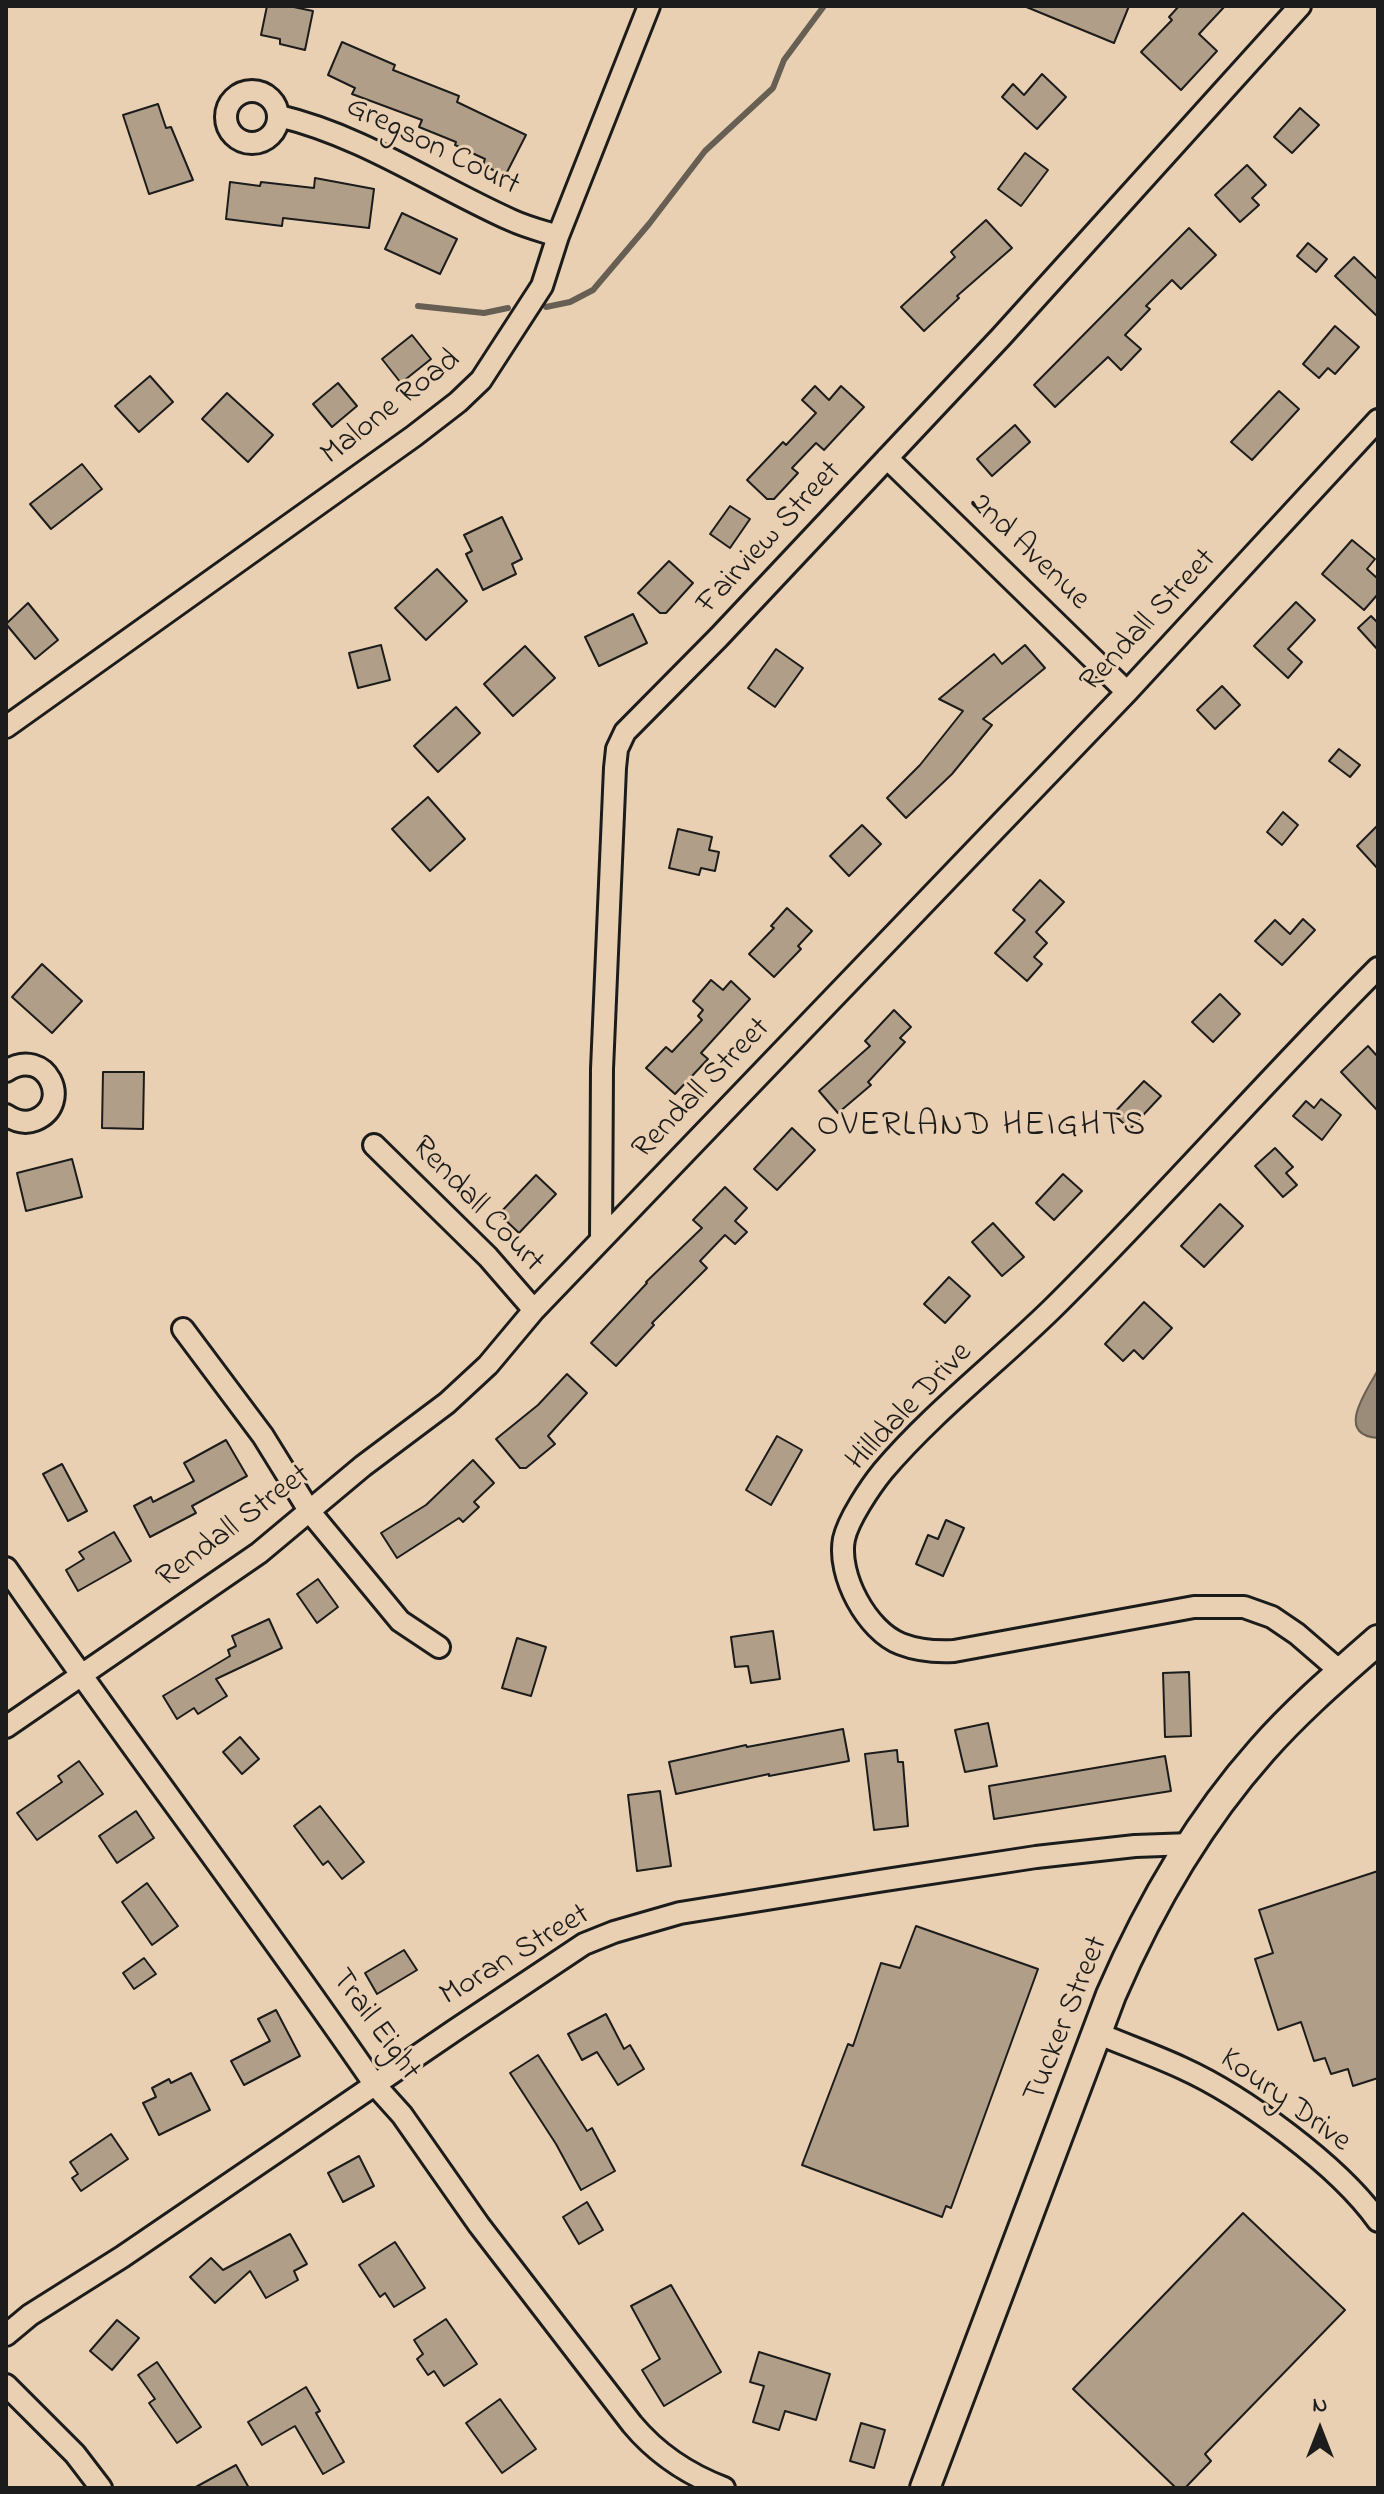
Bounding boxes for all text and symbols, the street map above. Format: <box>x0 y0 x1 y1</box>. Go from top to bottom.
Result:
street label: Gregson Court <box>339 89 525 207</box>
street label: Malone Road <box>315 343 469 475</box>
street label: Fairview Street <box>690 454 852 624</box>
street label: 2nd Avenue <box>960 486 1096 620</box>
street label: Rendall Street <box>1074 542 1226 702</box>
street label: Rendall Street <box>626 1011 780 1169</box>
district label: OVERLAND HEIGHTS <box>817 1108 1147 1148</box>
street label: Rendall Court <box>401 1130 551 1282</box>
street label: Hilldale Drive <box>840 1335 982 1481</box>
street label: Rendall Street <box>151 1458 319 1598</box>
street label: Moran Street <box>434 1897 598 2017</box>
street label: Tucker Street <box>1017 1931 1119 2109</box>
street label: Trail Eight <box>321 1963 427 2089</box>
street label: Koury Drive <box>1211 2042 1357 2162</box>
north arrow <box>1280 2390 1360 2470</box>
text: N <box>1313 2390 1327 2422</box>

